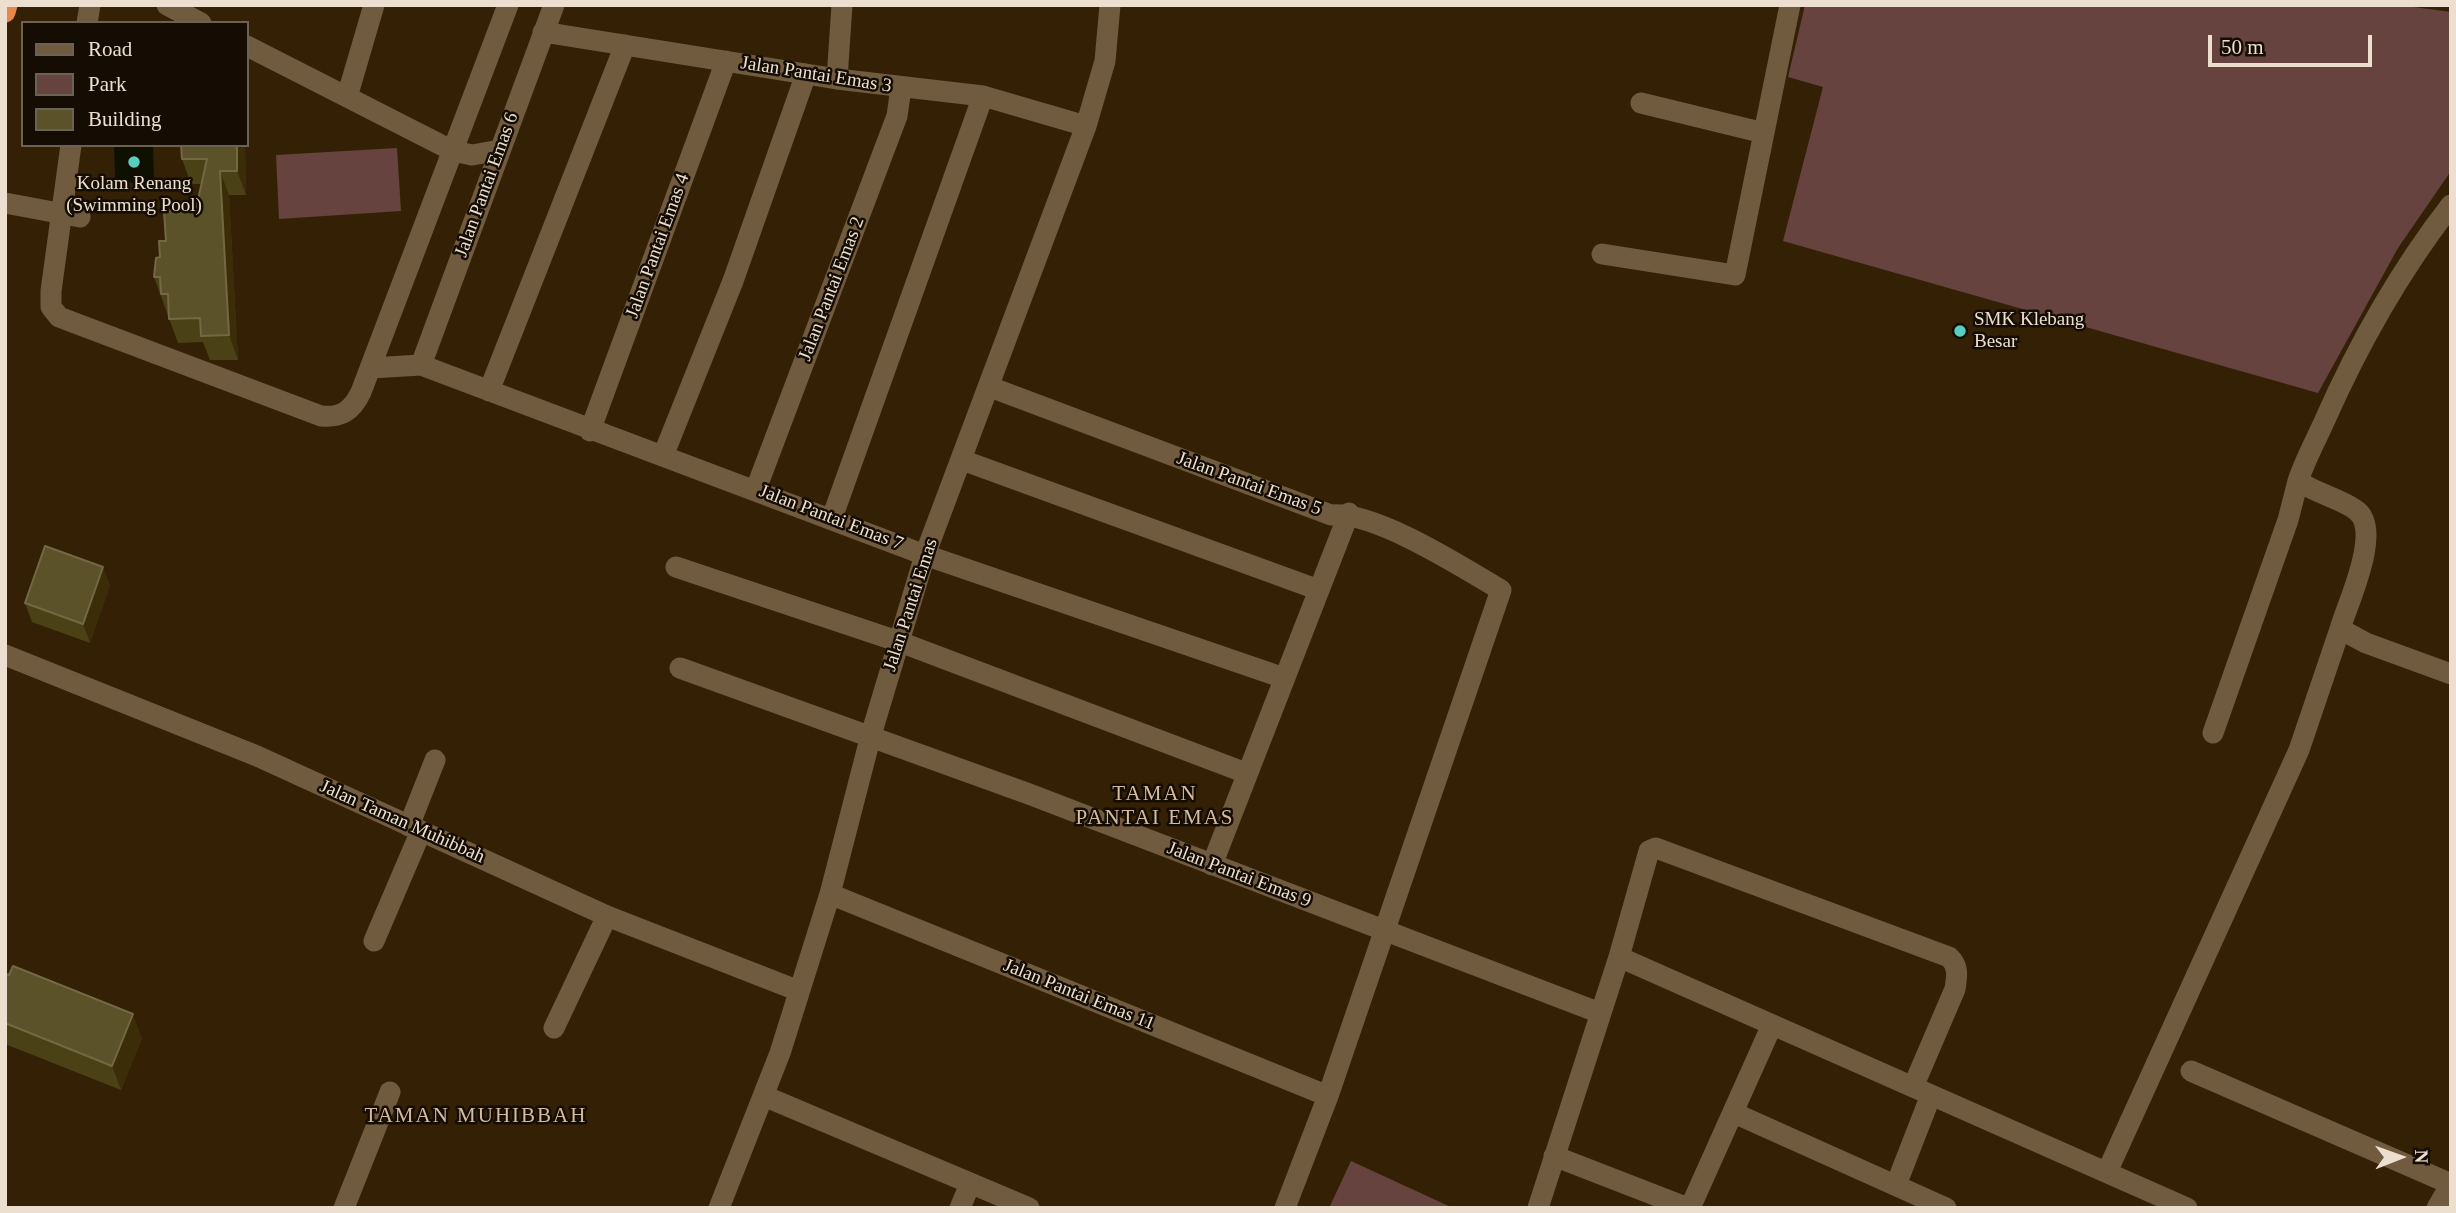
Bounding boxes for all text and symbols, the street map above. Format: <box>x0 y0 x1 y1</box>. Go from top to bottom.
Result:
legend <box>21 21 248 147</box>
scale bar <box>2211 21 2376 65</box>
text: 50 m <box>2221 35 2264 59</box>
text: Road <box>88 37 132 61</box>
street label: Jalan Pantai Emas 3 <box>739 52 893 98</box>
text: Park <box>88 72 127 96</box>
text: Building <box>88 107 162 131</box>
street label: Jalan Pantai Emas 6 <box>450 109 524 261</box>
marker: Kolam Renang (Swimming Pool) <box>126 154 142 170</box>
street label: Jalan Pantai Emas 4 <box>621 170 695 322</box>
place label: Kolam Renang (Swimming Pool) <box>66 173 202 217</box>
street label: Jalan Pantai Emas 2 <box>794 214 870 364</box>
place label: SMK Klebang Besar <box>1974 309 2084 353</box>
marker: SMK Klebang Besar <box>1952 323 1968 339</box>
street label: Jalan Pantai Emas 5 <box>1173 447 1325 521</box>
street label: Jalan Pantai Emas 7 <box>756 480 906 556</box>
street label: Jalan Pantai Emas <box>879 536 943 674</box>
street label: Jalan Taman Muhibbah <box>316 775 488 869</box>
district label: TAMAN PANTAI EMAS <box>1077 781 1233 831</box>
street label: Jalan Pantai Emas 9 <box>1164 837 1314 913</box>
street label: Jalan Pantai Emas 11 <box>1000 954 1158 1036</box>
district label: TAMAN MUHIBBAH <box>366 1103 586 1129</box>
north arrow <box>2365 1122 2435 1192</box>
text: N <box>2411 1150 2432 1164</box>

